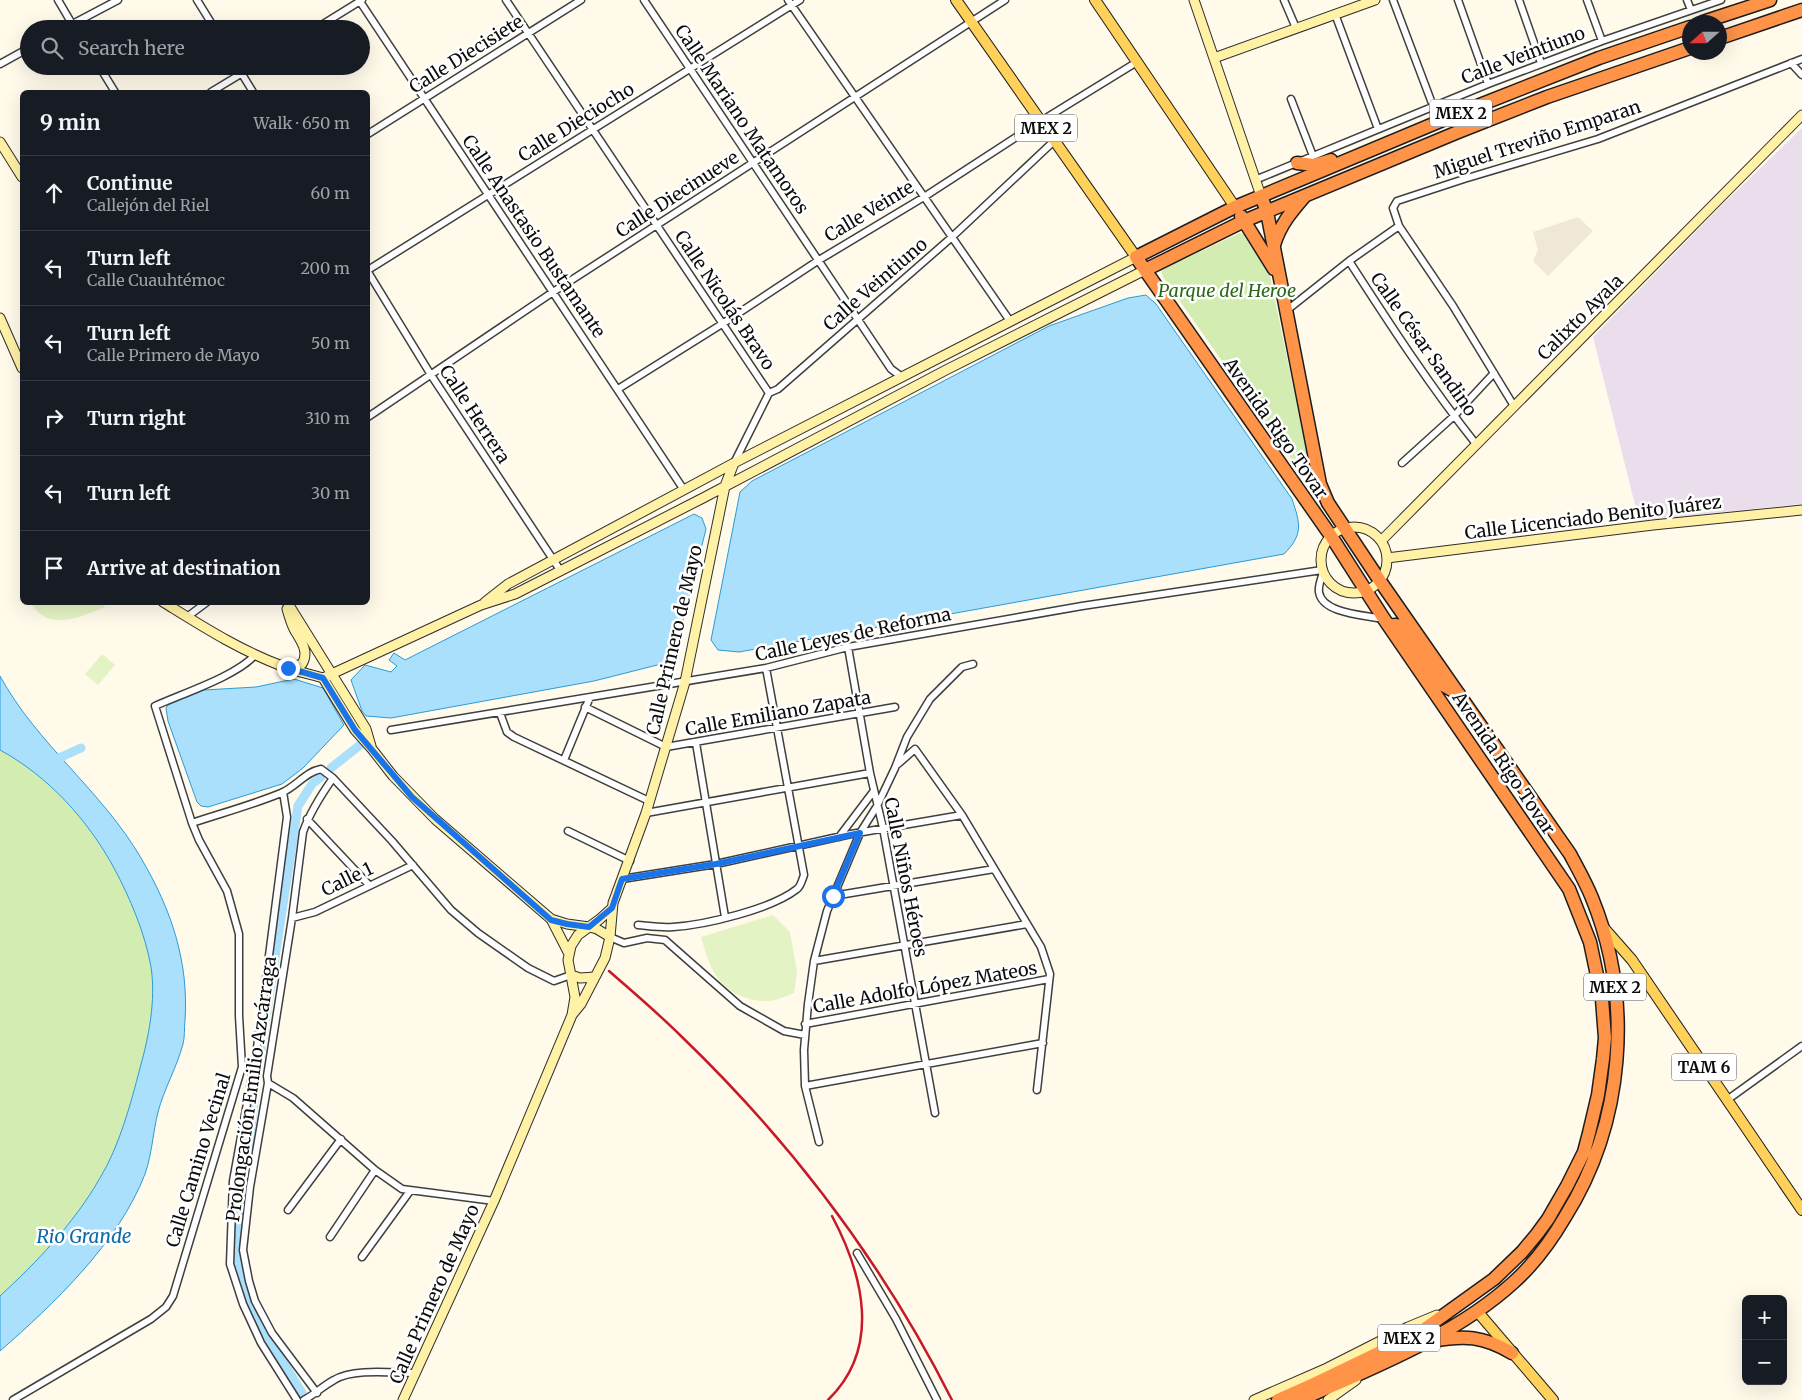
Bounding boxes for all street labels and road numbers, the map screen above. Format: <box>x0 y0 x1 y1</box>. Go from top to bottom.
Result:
street label: Calle Diecisiete <box>405 10 527 98</box>
street label: Calle Mariano Matamoros <box>670 20 814 218</box>
street label: Calle Veintiuno <box>1458 21 1588 89</box>
street label: Calle Dieciocho <box>514 77 638 167</box>
street label: Miguel Treviño Emparan <box>1430 95 1644 183</box>
road number: MEX 2 <box>1430 100 1492 126</box>
road number: MEX 2 <box>1015 115 1077 142</box>
street label: Calle Anastasio Bustamante <box>457 130 611 342</box>
street label: Calle Diecinueve <box>611 146 743 242</box>
street label: Calle Veinte <box>820 175 918 247</box>
street label: Calle Nicolás Bravo <box>670 226 780 374</box>
street label: Calle Veintiuno <box>818 232 932 336</box>
street label: Calle César Sandino <box>1366 268 1482 420</box>
street label: Calixto Ayala <box>1532 269 1628 365</box>
street label: Avenida Rigo Tovar <box>1218 352 1333 503</box>
street label: Calle Herrera <box>435 360 516 468</box>
street label: Calle Licenciado Benito Juárez <box>1463 490 1723 544</box>
street label: Calle Primero de Mayo <box>641 543 707 737</box>
street label: Calle Leyes de Reforma <box>753 602 953 666</box>
street label: Calle Emiliano Zapata <box>683 685 873 741</box>
street label: Avenida Rigo Tovar <box>1447 686 1560 839</box>
street label: Calle Niños Héroes <box>879 795 933 959</box>
street label: Calle 1 <box>317 857 377 901</box>
street label: Prolongación Emilio Azcárraga <box>221 954 281 1223</box>
street label: Calle Adolfo López Mateos <box>811 956 1039 1018</box>
road number: MEX 2 <box>1584 974 1646 1000</box>
road number: TAM 6 <box>1672 1054 1736 1080</box>
street label: Calle Camino Vecinal <box>161 1070 236 1250</box>
street label: Calle Primero de Mayo <box>384 1201 484 1387</box>
road number: MEX 2 <box>1378 1325 1440 1352</box>

